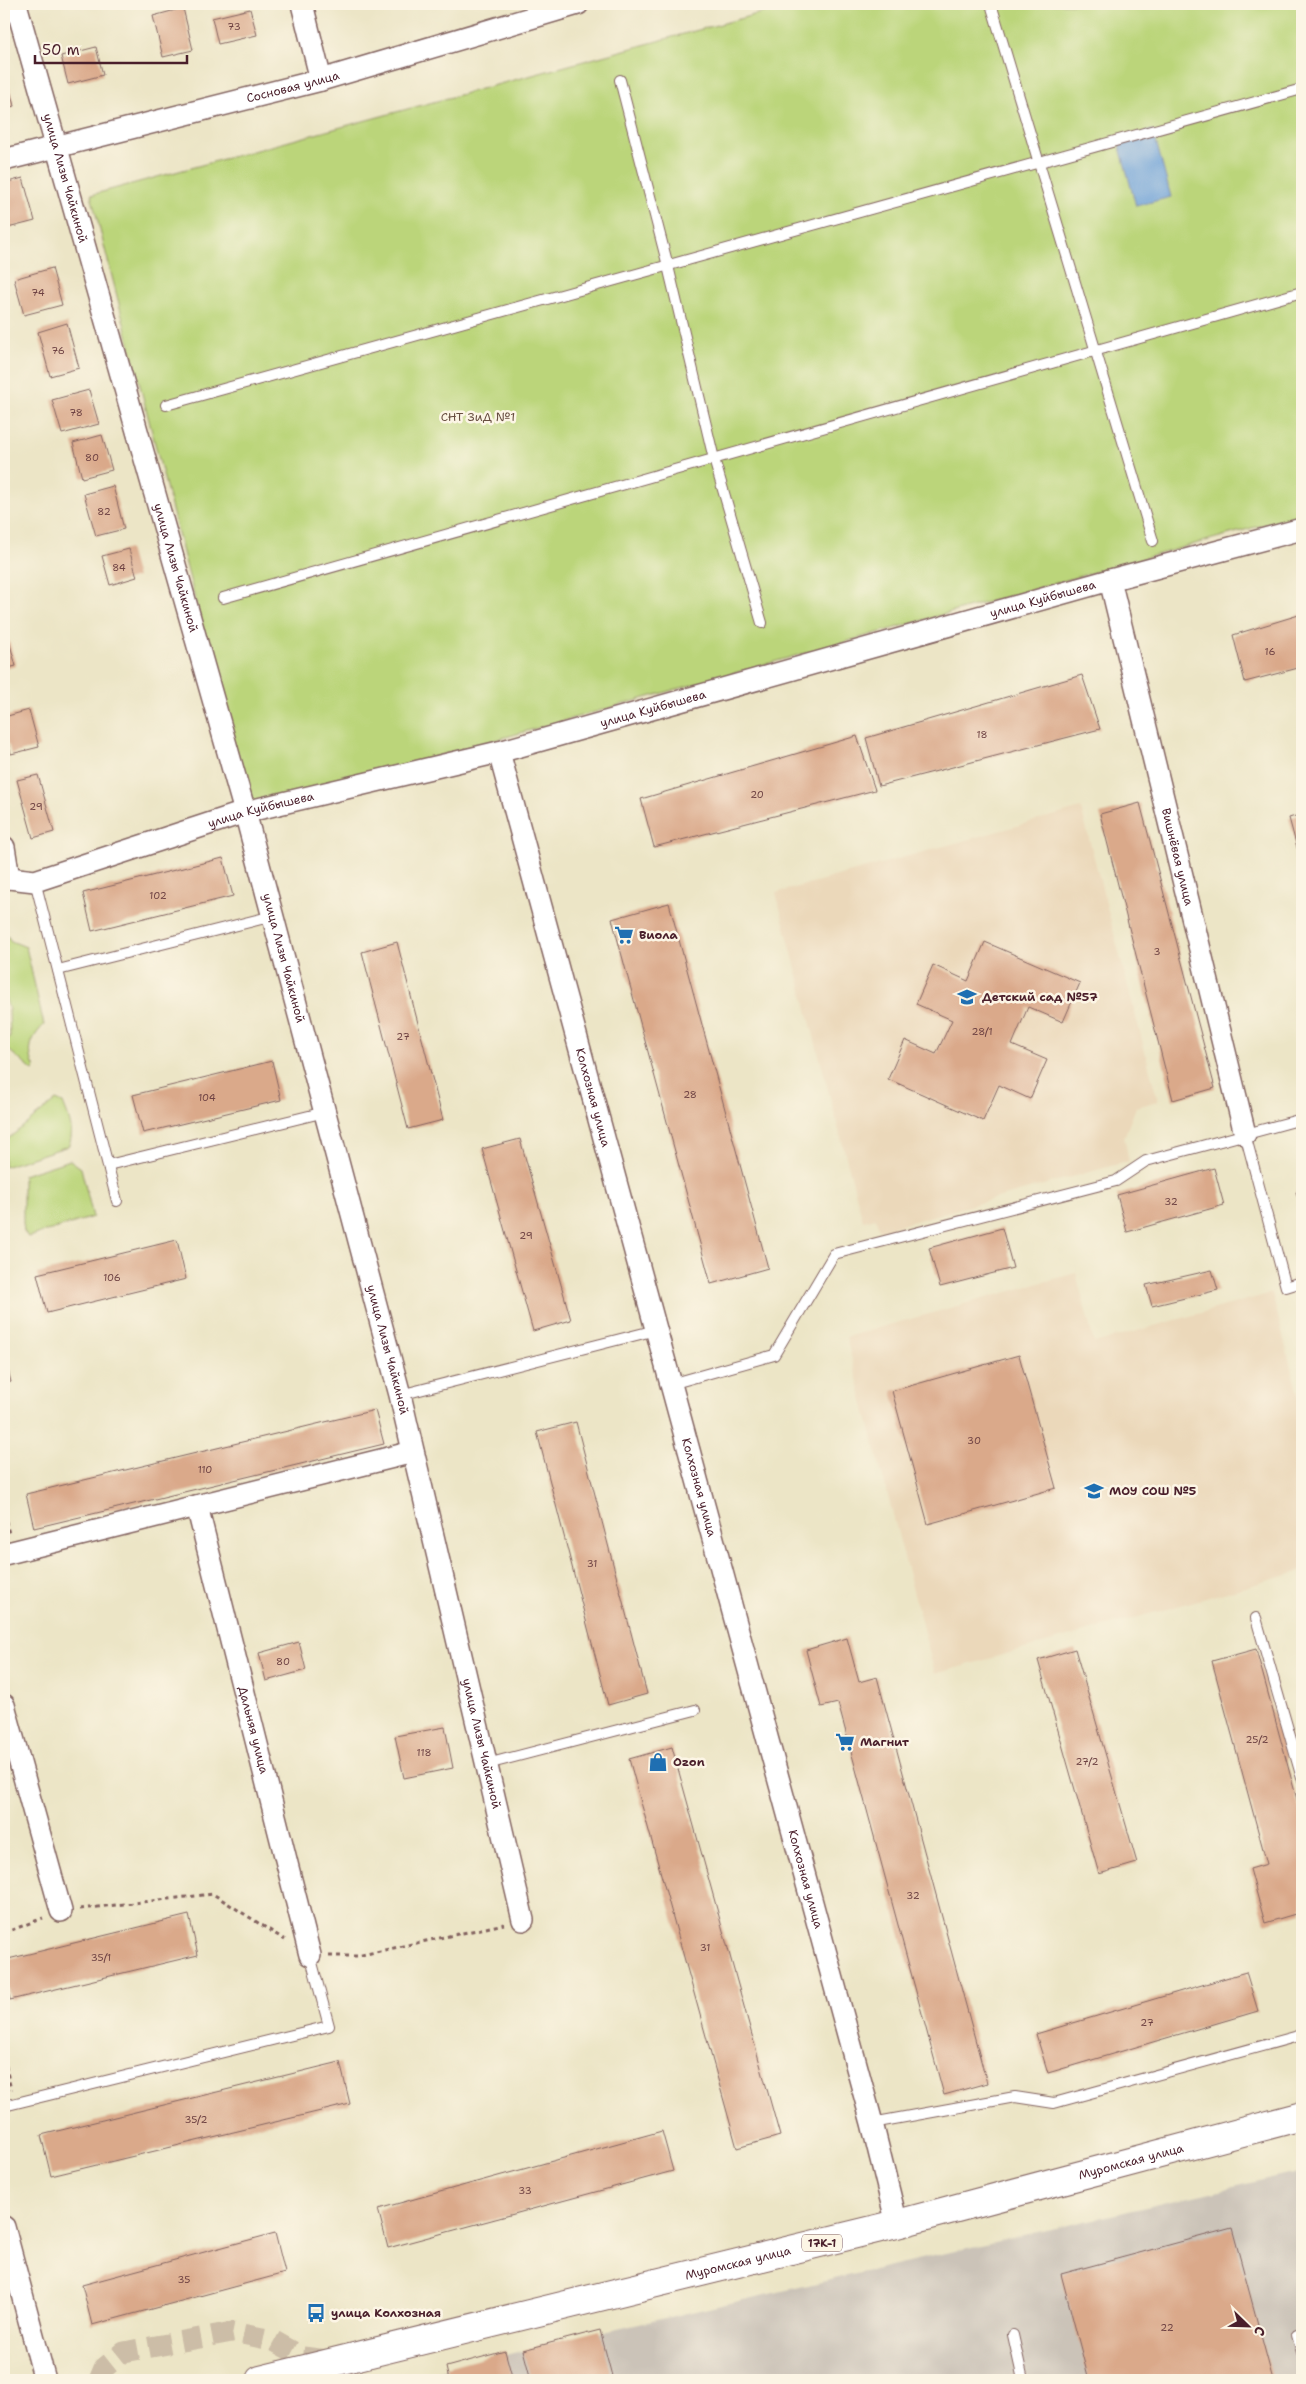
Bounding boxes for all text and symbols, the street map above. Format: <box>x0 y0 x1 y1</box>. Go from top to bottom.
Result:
house number: 73 <box>227 20 241 33</box>
scale bar <box>35 32 188 64</box>
text: 50 m <box>42 40 80 60</box>
street label: Сосновая улица <box>245 67 342 106</box>
street label: улица Лизы Чайкиной <box>39 112 91 245</box>
house number: 74 <box>31 286 45 299</box>
house number: 76 <box>51 344 65 357</box>
house number: 78 <box>69 406 83 419</box>
park label: СНТ ЗиД №1 <box>441 409 515 425</box>
house number: 80 <box>85 451 99 464</box>
street label: улица Лизы Чайкиной <box>150 501 202 634</box>
house number: 82 <box>97 505 111 518</box>
house number: 84 <box>112 561 126 574</box>
street label: улица Куйбышева <box>988 576 1098 621</box>
house number: 16 <box>1265 645 1275 658</box>
street label: улица Куйбышева <box>598 686 708 731</box>
house number: 18 <box>976 728 988 741</box>
street label: улица Куйбышева <box>206 788 316 832</box>
house number: 20 <box>750 788 764 801</box>
house number: 29 <box>29 800 43 813</box>
street label: Вишнёвая улица <box>1158 806 1197 908</box>
house number: 102 <box>149 889 167 902</box>
street label: улица Лизы Чайкиной <box>259 892 309 1025</box>
supermarket icon: Виола <box>613 924 635 946</box>
place label: Виола <box>639 927 678 943</box>
house number: 3 <box>1154 945 1161 958</box>
school or university icon: Детский сад №57 <box>956 986 978 1008</box>
place label: Детский сад №57 <box>982 989 1098 1005</box>
house number: 28/1 <box>971 1025 993 1038</box>
house number: 27 <box>396 1030 410 1043</box>
street label: Колхозная улица <box>572 1046 614 1149</box>
house number: 28 <box>683 1088 697 1101</box>
house number: 104 <box>198 1091 216 1104</box>
house number: 32 <box>1164 1195 1178 1208</box>
house number: 29 <box>519 1229 533 1242</box>
house number: 106 <box>103 1271 121 1284</box>
street label: улица Лизы Чайкиной <box>363 1283 412 1416</box>
house number: 30 <box>967 1434 981 1447</box>
street label: Колхозная улица <box>678 1436 720 1539</box>
house number: 110 <box>198 1463 212 1476</box>
school or university icon: МОУ СОШ №5 <box>1083 1480 1105 1502</box>
place label: МОУ СОШ №5 <box>1109 1483 1196 1499</box>
house number: 31 <box>587 1557 597 1570</box>
house number: 80 <box>276 1655 290 1668</box>
street label: улица Лизы Чайкиной <box>459 1677 505 1810</box>
street label: Дальняя улица <box>235 1684 272 1776</box>
supermarket icon: Магнит <box>834 1731 856 1753</box>
house number: 25/2 <box>1245 1733 1269 1746</box>
place label: Магнит <box>860 1734 910 1750</box>
house number: 118 <box>417 1746 431 1759</box>
shop icon: Ozon <box>647 1751 669 1773</box>
place label: Ozon <box>673 1754 705 1770</box>
house number: 27/2 <box>1075 1755 1099 1768</box>
street label: Колхозная улица <box>785 1828 827 1931</box>
house number: 32 <box>906 1889 920 1902</box>
house number: 31 <box>700 1941 710 1954</box>
house number: 35/1 <box>91 1951 111 1964</box>
house number: 27 <box>1140 2016 1154 2029</box>
house number: 35/2 <box>184 2113 208 2126</box>
street label: Муромская улица <box>1077 2140 1186 2183</box>
house number: 33 <box>518 2184 532 2197</box>
road number: 17К-1 <box>802 2234 842 2252</box>
street label: Муромская улица <box>683 2242 793 2284</box>
house number: 35 <box>178 2273 190 2286</box>
bus stop icon: улица Колхозная <box>305 2302 327 2324</box>
north arrow <box>1224 2302 1274 2352</box>
place label: улица Колхозная <box>331 2305 441 2321</box>
house number: 22 <box>1160 2321 1174 2334</box>
text: С <box>1250 2324 1270 2339</box>

